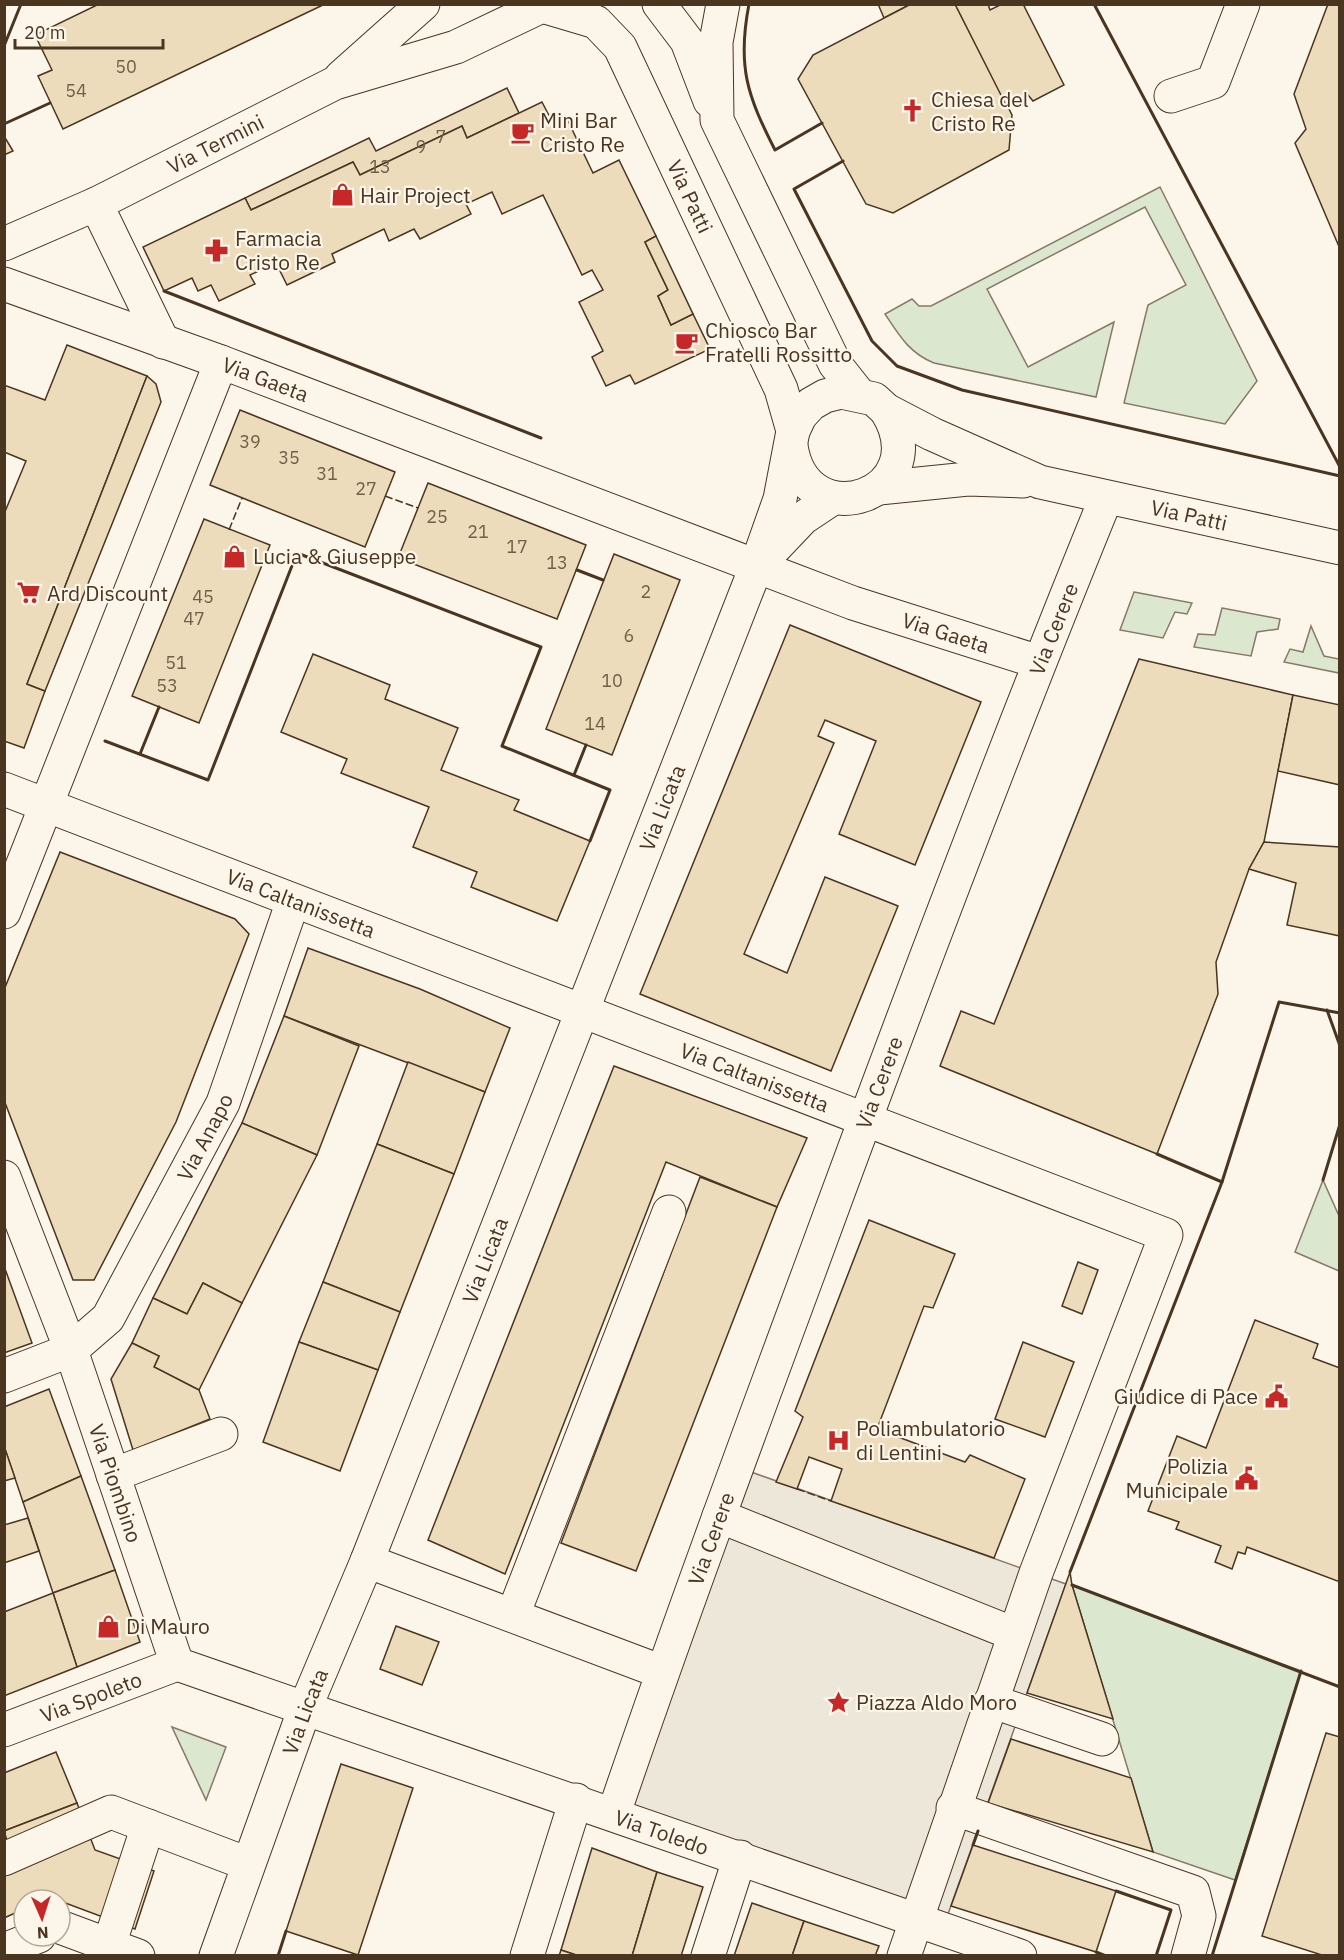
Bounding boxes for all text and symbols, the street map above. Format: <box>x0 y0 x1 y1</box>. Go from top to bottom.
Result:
scale bar <box>15 12 164 50</box>
text: 20 m <box>24 21 66 44</box>
house number: 50 <box>115 55 137 78</box>
house number: 54 <box>65 79 87 102</box>
place label: Chiesa del Cristo Re <box>931 85 1029 137</box>
church icon: Chiesa del Cristo Re <box>900 98 926 124</box>
place label: Mini Bar Cristo Re <box>540 106 625 158</box>
street label: Via Termini <box>162 107 268 180</box>
cafe icon: Mini Bar Cristo Re <box>509 119 535 145</box>
house number: 7 <box>436 125 446 148</box>
house number: 9 <box>416 135 426 158</box>
house number: 13 <box>369 155 391 178</box>
street label: Via Patti <box>661 155 720 237</box>
place label: Hair Project <box>360 181 471 209</box>
shop icon: Hair Project <box>329 182 355 208</box>
place label: Farmacia Cristo Re <box>235 224 321 276</box>
pharmacy icon: Farmacia Cristo Re <box>204 237 230 263</box>
place label: Chiosco Bar Fratelli Rossitto <box>705 316 852 368</box>
cafe icon: Chiosco Bar Fratelli Rossitto <box>674 329 700 355</box>
street label: Via Gaeta <box>218 350 313 408</box>
house number: 39 <box>239 430 261 453</box>
house number: 35 <box>278 446 300 469</box>
house number: 31 <box>316 462 338 485</box>
house number: 27 <box>355 477 377 500</box>
street label: Via Patti <box>1148 493 1230 537</box>
house number: 25 <box>426 505 448 528</box>
house number: 21 <box>467 520 489 543</box>
house number: 17 <box>506 535 528 558</box>
place label: Lucia & Giuseppe <box>253 542 416 570</box>
shop icon: Lucia & Giuseppe <box>222 543 248 569</box>
house number: 13 <box>546 551 568 574</box>
place label: Ard Discount <box>47 579 168 607</box>
street label: Via Cerere <box>1022 579 1084 679</box>
supermarket icon: Ard Discount <box>16 580 42 606</box>
house number: 2 <box>641 580 651 603</box>
house number: 45 <box>192 585 214 608</box>
street label: Via Gaeta <box>899 605 993 659</box>
house number: 47 <box>183 607 205 630</box>
house number: 6 <box>624 624 634 647</box>
house number: 51 <box>165 651 187 674</box>
house number: 10 <box>601 669 623 692</box>
house number: 53 <box>156 674 178 697</box>
house number: 14 <box>584 712 606 735</box>
street label: Via Licata <box>632 760 691 855</box>
street label: Via Caltanissetta <box>222 862 379 944</box>
street label: Via Cerere <box>849 1032 909 1133</box>
street label: Via Caltanissetta <box>676 1036 833 1118</box>
street label: Via Anapo <box>170 1090 239 1185</box>
street label: Via Licata <box>455 1213 514 1307</box>
place label: Giudice di Pace <box>1114 1382 1258 1410</box>
public building icon: Giudice di Pace <box>1263 1383 1289 1409</box>
place label: Poliambulatorio di Lentini <box>856 1414 1005 1466</box>
street label: Via Piombino <box>83 1420 149 1546</box>
hospital icon: Poliambulatorio di Lentini <box>825 1427 851 1453</box>
place label: Polizia Municipale <box>1125 1452 1228 1504</box>
public building icon: Polizia Municipale <box>1233 1465 1259 1491</box>
street label: Via Cerere <box>681 1488 741 1589</box>
place label: Di Mauro <box>126 1612 210 1640</box>
shop icon: Di Mauro <box>95 1613 121 1639</box>
street label: Via Licata <box>275 1664 334 1759</box>
street label: Via Spoleto <box>36 1665 146 1729</box>
place label: Piazza Aldo Moro <box>856 1688 1017 1716</box>
place icon: Piazza Aldo Moro <box>825 1689 851 1715</box>
street label: Via Toledo <box>611 1803 713 1861</box>
north arrow <box>12 1888 72 1948</box>
text: N <box>36 1923 49 1943</box>

